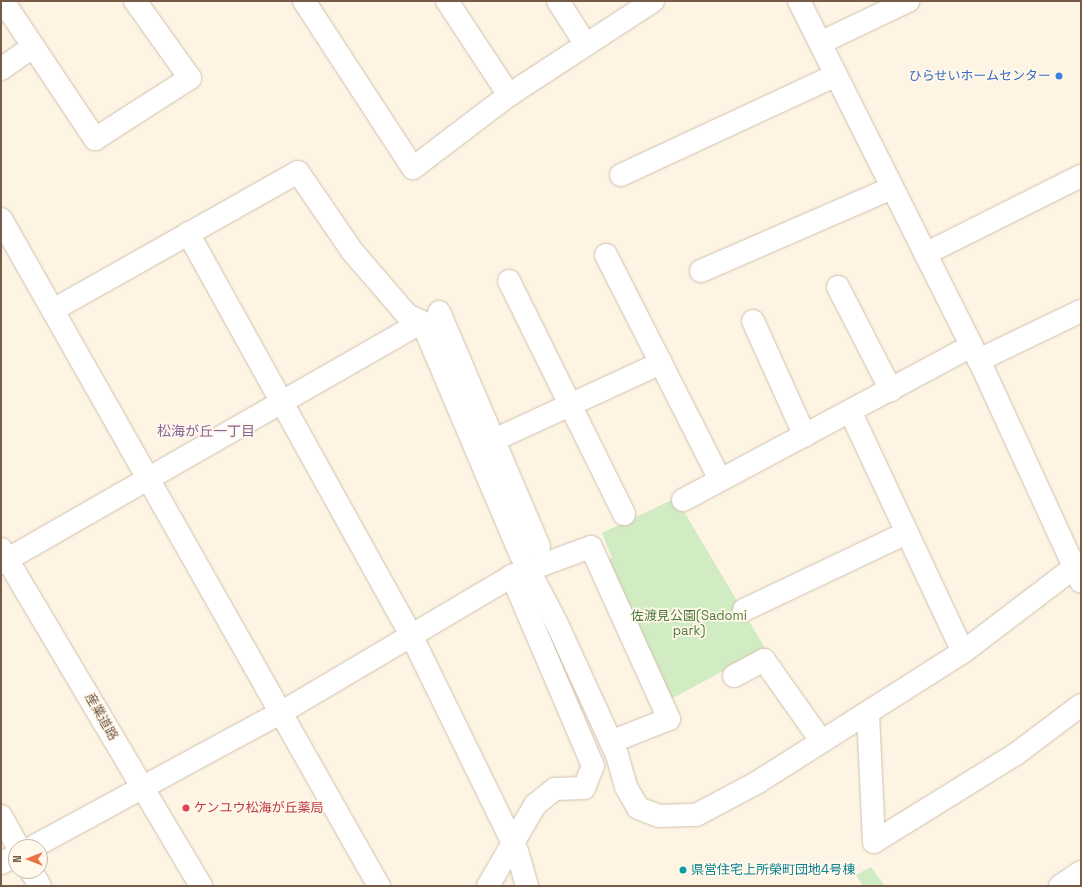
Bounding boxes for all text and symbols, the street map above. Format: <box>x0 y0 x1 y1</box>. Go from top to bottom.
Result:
place label: ひらせいホームセンター <box>908 68 1051 84</box>
marker: ひらせいホームセンター <box>1054 71 1064 81</box>
district label: 松海が丘一丁目 <box>157 423 255 439</box>
park label: 佐渡見公園(Sadomi park) <box>631 609 747 640</box>
street label: 産業道路 <box>81 691 121 743</box>
place label: ケンユウ松海が丘薬局 <box>194 800 324 816</box>
marker: ケンユウ松海が丘薬局 <box>181 803 191 813</box>
north arrow <box>8 839 48 879</box>
text: N <box>10 855 24 863</box>
place label: 県営住宅上所榮町団地4号棟 <box>691 862 855 878</box>
marker: 県営住宅上所榮町団地4号棟 <box>678 865 688 875</box>

